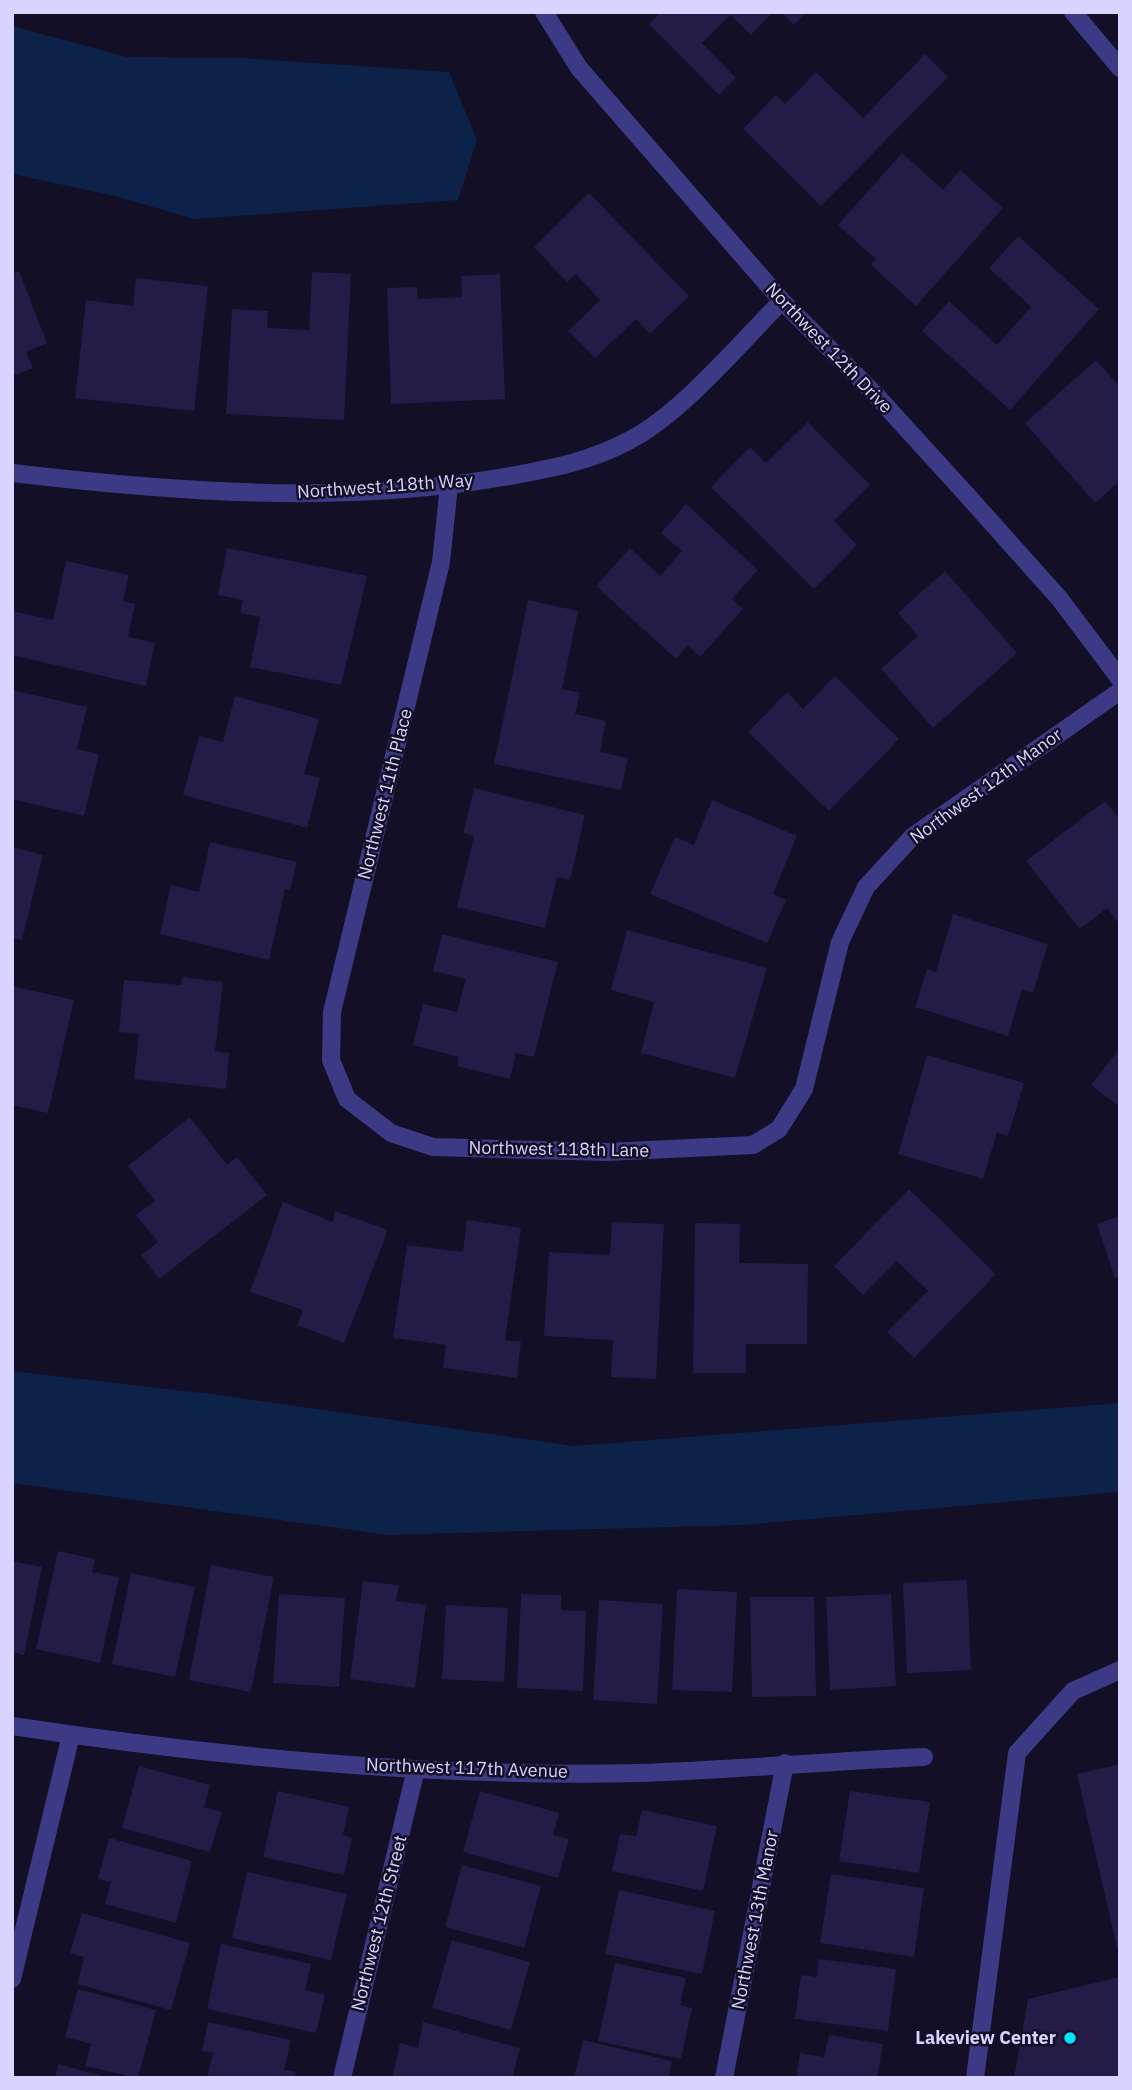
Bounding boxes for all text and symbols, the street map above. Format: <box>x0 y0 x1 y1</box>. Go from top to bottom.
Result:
street label: Northwest 12th Drive <box>761 277 898 418</box>
street label: Northwest 118th Way <box>296 468 474 503</box>
street label: Northwest 11th Place <box>352 706 417 882</box>
street label: Northwest 12th Manor <box>905 722 1067 848</box>
street label: Northwest 118th Lane <box>468 1135 650 1162</box>
street label: Northwest 117th Avenue <box>366 1752 568 1783</box>
street label: Northwest 13th Manor <box>726 1828 783 2012</box>
street label: Northwest 12th Street <box>346 1833 412 2013</box>
place label: Lakeview Center <box>915 2026 1056 2049</box>
marker: Lakeview Center <box>1062 2030 1078 2046</box>

